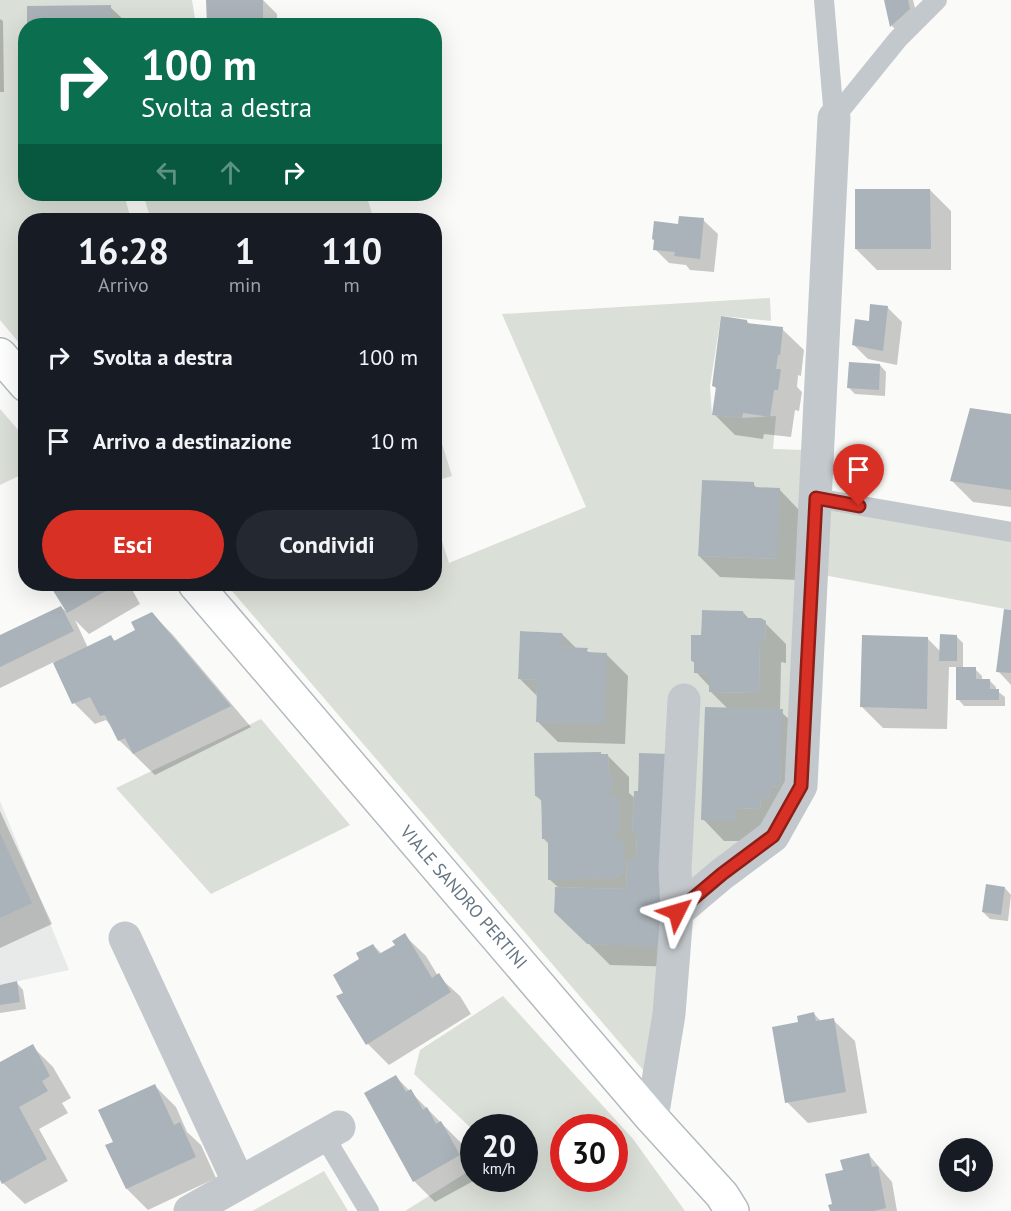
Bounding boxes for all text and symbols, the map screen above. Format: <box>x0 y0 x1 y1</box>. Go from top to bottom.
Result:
text: 100 m <box>141 37 257 92</box>
icon: right <box>42 42 120 120</box>
text: Svolta a destra <box>141 90 312 124</box>
icon: left <box>151 156 184 189</box>
icon: ahead <box>214 156 247 189</box>
icon: right <box>277 156 310 189</box>
text: 16:28 <box>78 227 169 274</box>
text: 1 <box>235 227 255 274</box>
text: 110 <box>321 227 382 274</box>
text: Arrivo <box>98 272 149 298</box>
text: min <box>229 272 261 298</box>
text: m <box>344 272 360 298</box>
icon: right <box>42 341 75 374</box>
text: Svolta a destra <box>93 343 233 371</box>
text: 100 m <box>358 343 418 371</box>
icon: arrive <box>42 425 75 458</box>
text: Arrivo a destinazione <box>93 427 292 455</box>
text: 10 m <box>370 427 418 455</box>
pin <box>833 444 884 506</box>
icon: arrive <box>842 453 875 486</box>
button: Esci <box>42 510 224 579</box>
button: Condividi <box>236 510 418 579</box>
street label: VIALE SANDRO PERTINI <box>395 820 533 973</box>
position arrow <box>645 880 709 944</box>
speed limit sign: 30 <box>550 1114 628 1192</box>
text: 20 <box>482 1126 516 1165</box>
map controls <box>939 1138 993 1192</box>
button: sound <box>939 1138 993 1192</box>
text: km/h <box>483 1159 515 1178</box>

